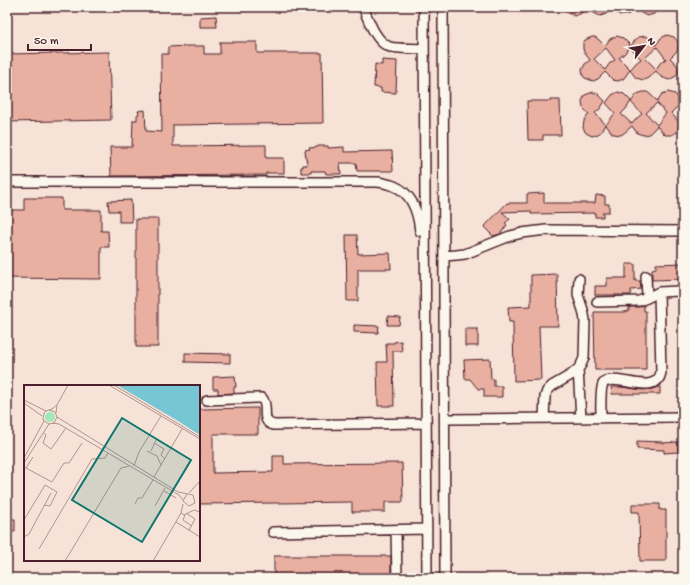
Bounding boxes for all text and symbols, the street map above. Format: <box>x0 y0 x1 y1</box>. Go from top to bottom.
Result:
scale bar <box>28 26 91 52</box>
north arrow <box>624 26 664 66</box>
text: 50 m <box>34 35 59 49</box>
text: N <box>644 36 658 48</box>
inset map <box>24 385 200 561</box>

